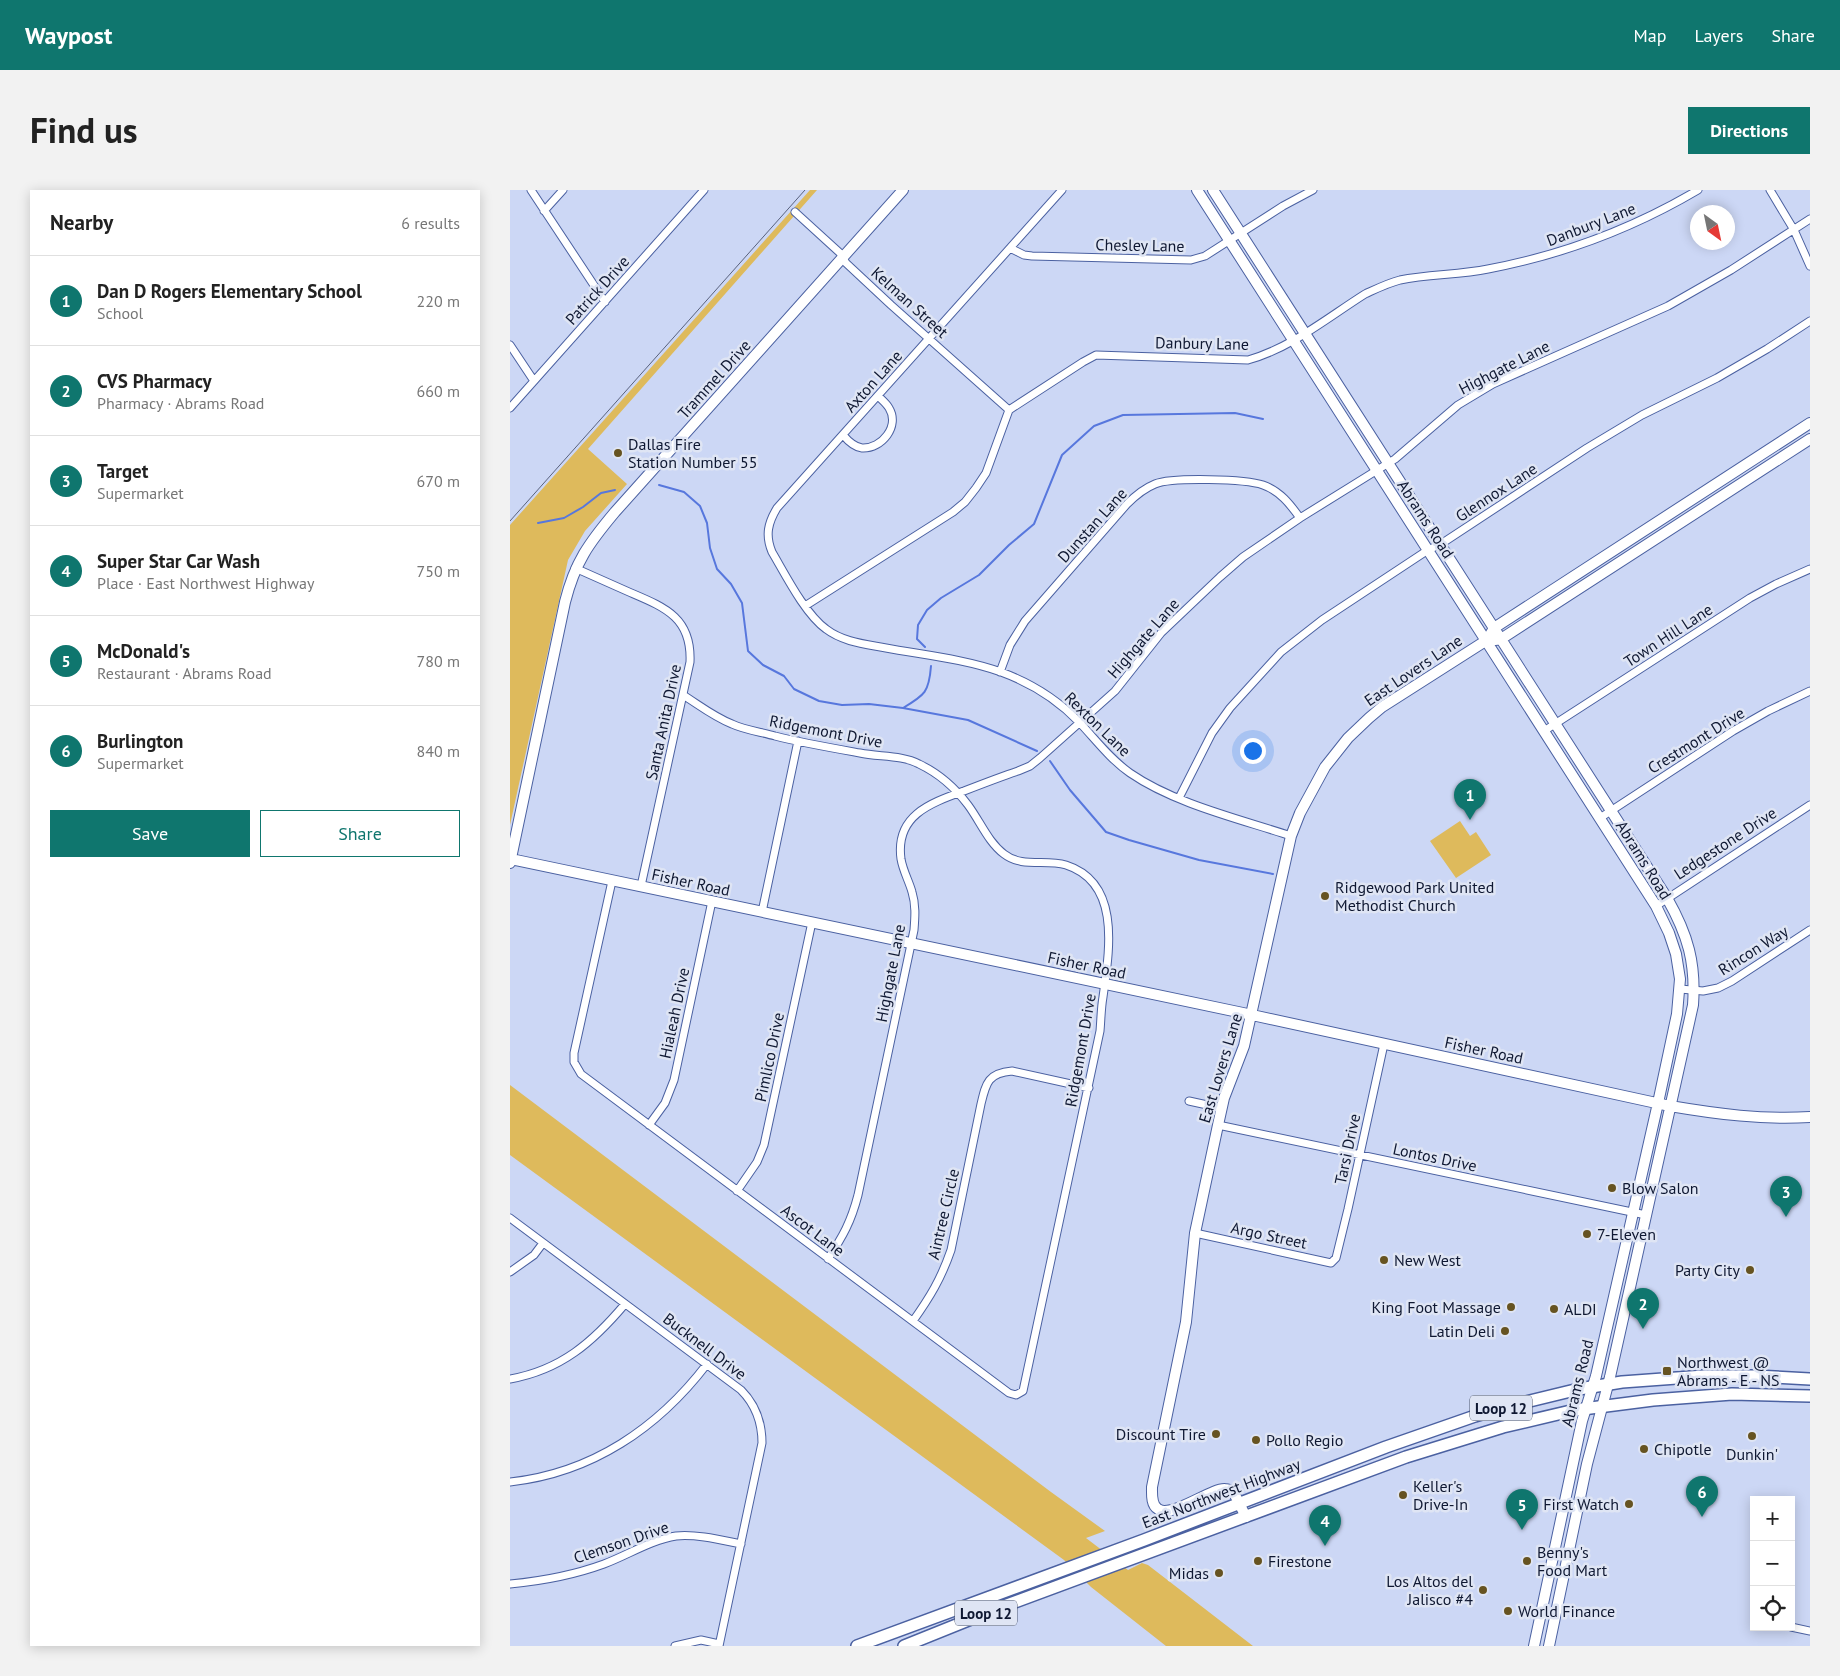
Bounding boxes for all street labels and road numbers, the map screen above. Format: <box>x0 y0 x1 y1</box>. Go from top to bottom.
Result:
street label: Danbury Lane <box>1544 198 1638 250</box>
street label: Chesley Lane <box>1095 234 1185 256</box>
street label: Patrick Drive <box>561 251 633 329</box>
street label: Kelman Street <box>867 262 953 342</box>
street label: Danbury Lane <box>1155 332 1249 354</box>
street label: Trammel Drive <box>673 335 755 423</box>
street label: Highgate Lane <box>1455 336 1553 398</box>
street label: Axton Lane <box>840 346 906 416</box>
street label: Glennox Lane <box>1452 458 1540 526</box>
street label: Abrams Road <box>1393 476 1459 562</box>
street label: Dunstan Lane <box>1053 483 1131 567</box>
street label: Highgate Lane <box>1103 594 1183 682</box>
street label: Town Hill Lane <box>1620 599 1716 671</box>
street label: East Lovers Lane <box>1360 630 1466 710</box>
street label: Santa Anita Drive <box>641 662 685 782</box>
street label: Rexton Lane <box>1061 688 1135 760</box>
street label: Crestmont Drive <box>1644 702 1748 778</box>
street label: Ridgemont Drive <box>768 710 884 752</box>
street label: Ledgestone Drive <box>1670 802 1780 884</box>
street label: Abrams Road <box>1612 817 1676 903</box>
street label: Fisher Road <box>650 864 732 900</box>
street label: Rincon Way <box>1714 920 1792 979</box>
street label: Highgate Lane <box>871 922 909 1024</box>
street label: Fisher Road <box>1046 947 1128 983</box>
street label: Hialeah Drive <box>655 966 693 1060</box>
street label: Ridgemont Drive <box>1060 992 1100 1108</box>
street label: Pimlico Drive <box>750 1011 788 1103</box>
street label: East Lovers Lane <box>1194 1011 1246 1125</box>
street label: Fisher Road <box>1443 1032 1525 1068</box>
street label: Tarsi Drive <box>1330 1112 1364 1186</box>
street label: Lontos Drive <box>1391 1138 1479 1176</box>
street label: Aintree Circle <box>923 1167 963 1261</box>
street label: Ascot Lane <box>777 1200 849 1260</box>
street label: Argo Street <box>1229 1217 1309 1253</box>
street label: Bucknell Drive <box>659 1308 751 1384</box>
street label: Abrams Road <box>1557 1337 1597 1429</box>
road number: Loop 12 <box>1470 1396 1532 1420</box>
street label: East Northwest Highway <box>1139 1453 1304 1532</box>
street label: Clemson Drive <box>571 1516 671 1568</box>
road number: Loop 12 <box>955 1600 1017 1626</box>

